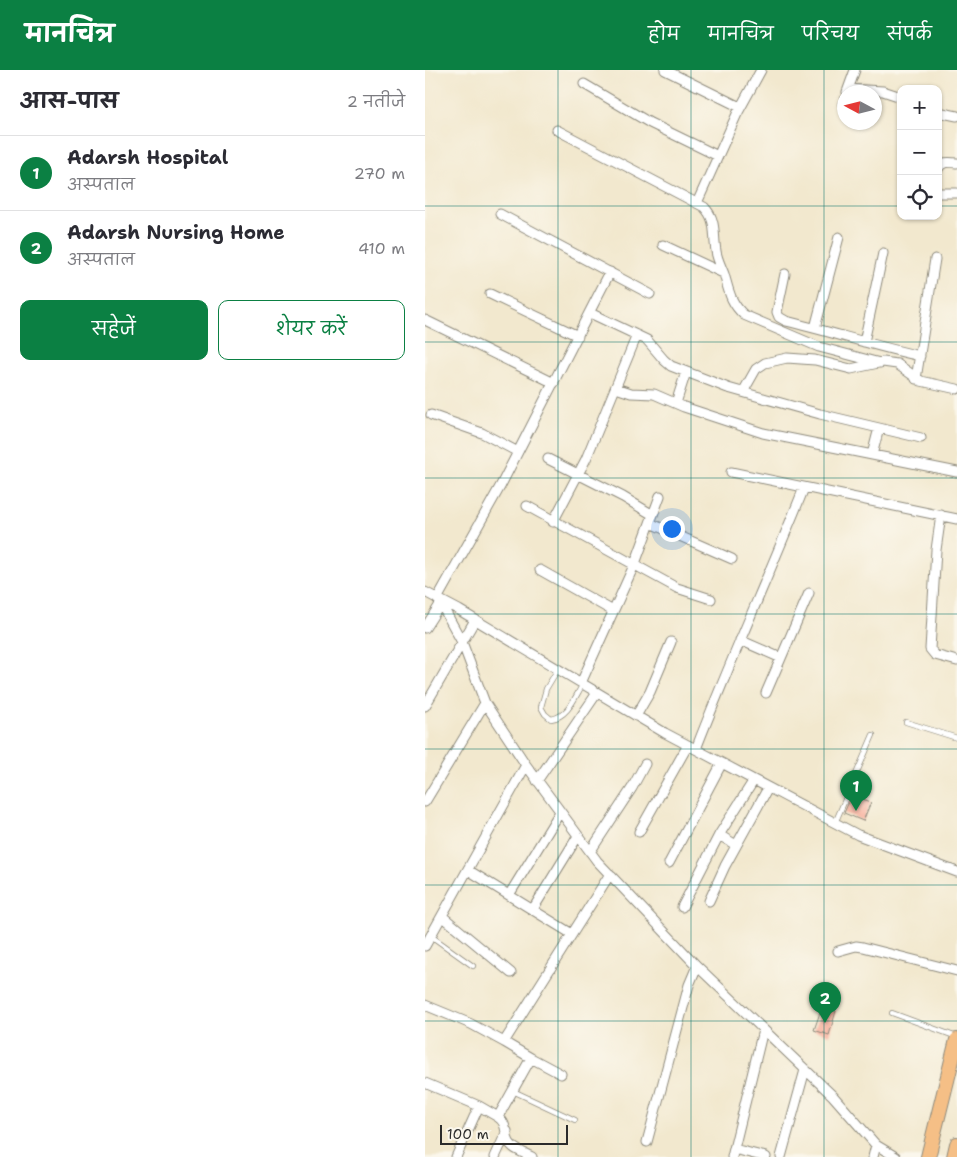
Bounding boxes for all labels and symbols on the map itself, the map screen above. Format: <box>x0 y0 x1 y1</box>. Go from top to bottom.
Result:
north arrow <box>837 85 882 130</box>
your location <box>659 516 685 542</box>
pin: 1 <box>840 770 872 811</box>
pin: 2 <box>809 982 841 1023</box>
scale bar <box>440 1122 567 1145</box>

